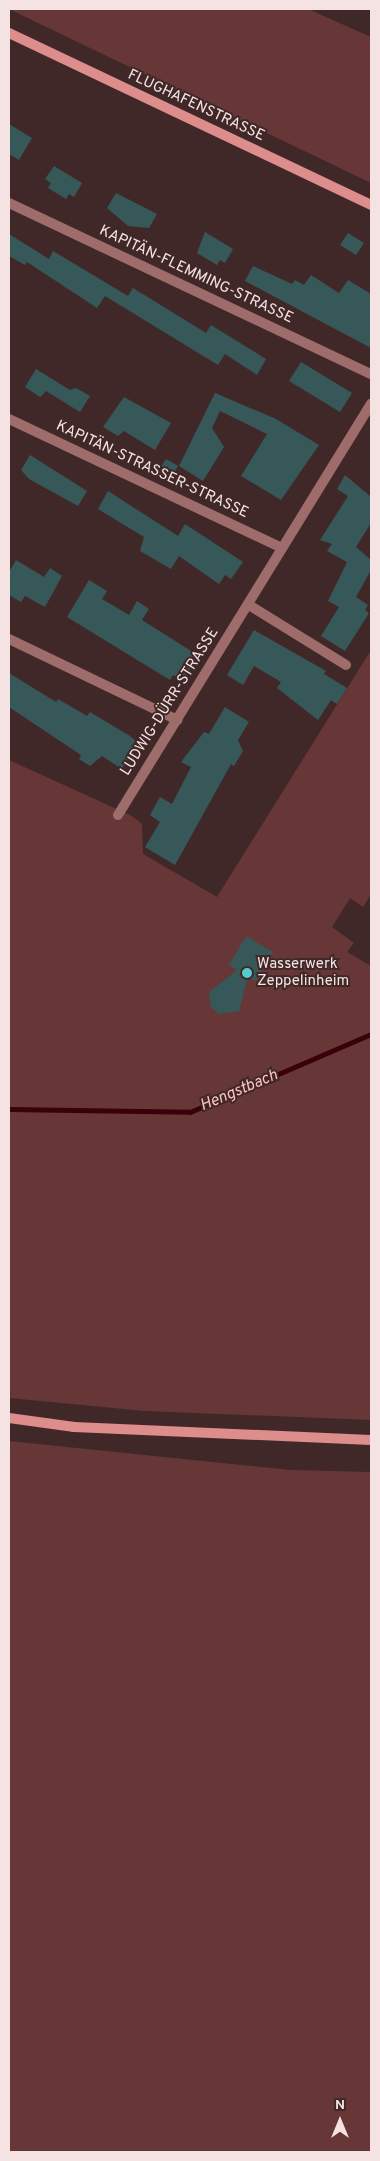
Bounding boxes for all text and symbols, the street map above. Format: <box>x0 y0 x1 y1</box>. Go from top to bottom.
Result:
street label: FLUGHAFENSTRASSE <box>125 66 267 146</box>
street label: KAPITÄN-FLEMMING-STRASSE <box>96 222 296 328</box>
street label: KAPITÄN-STRASSER-STRASSE <box>53 417 251 523</box>
street label: LUDWIG-DÜRR-STRASSE <box>117 625 223 779</box>
place label: Wasserwerk Zeppelinheim <box>257 955 349 990</box>
marker: Wasserwerk Zeppelinheim <box>241 967 253 979</box>
water label: Hengstbach <box>197 1066 281 1116</box>
north arrow <box>315 2096 365 2146</box>
text: N <box>335 2097 345 2114</box>

